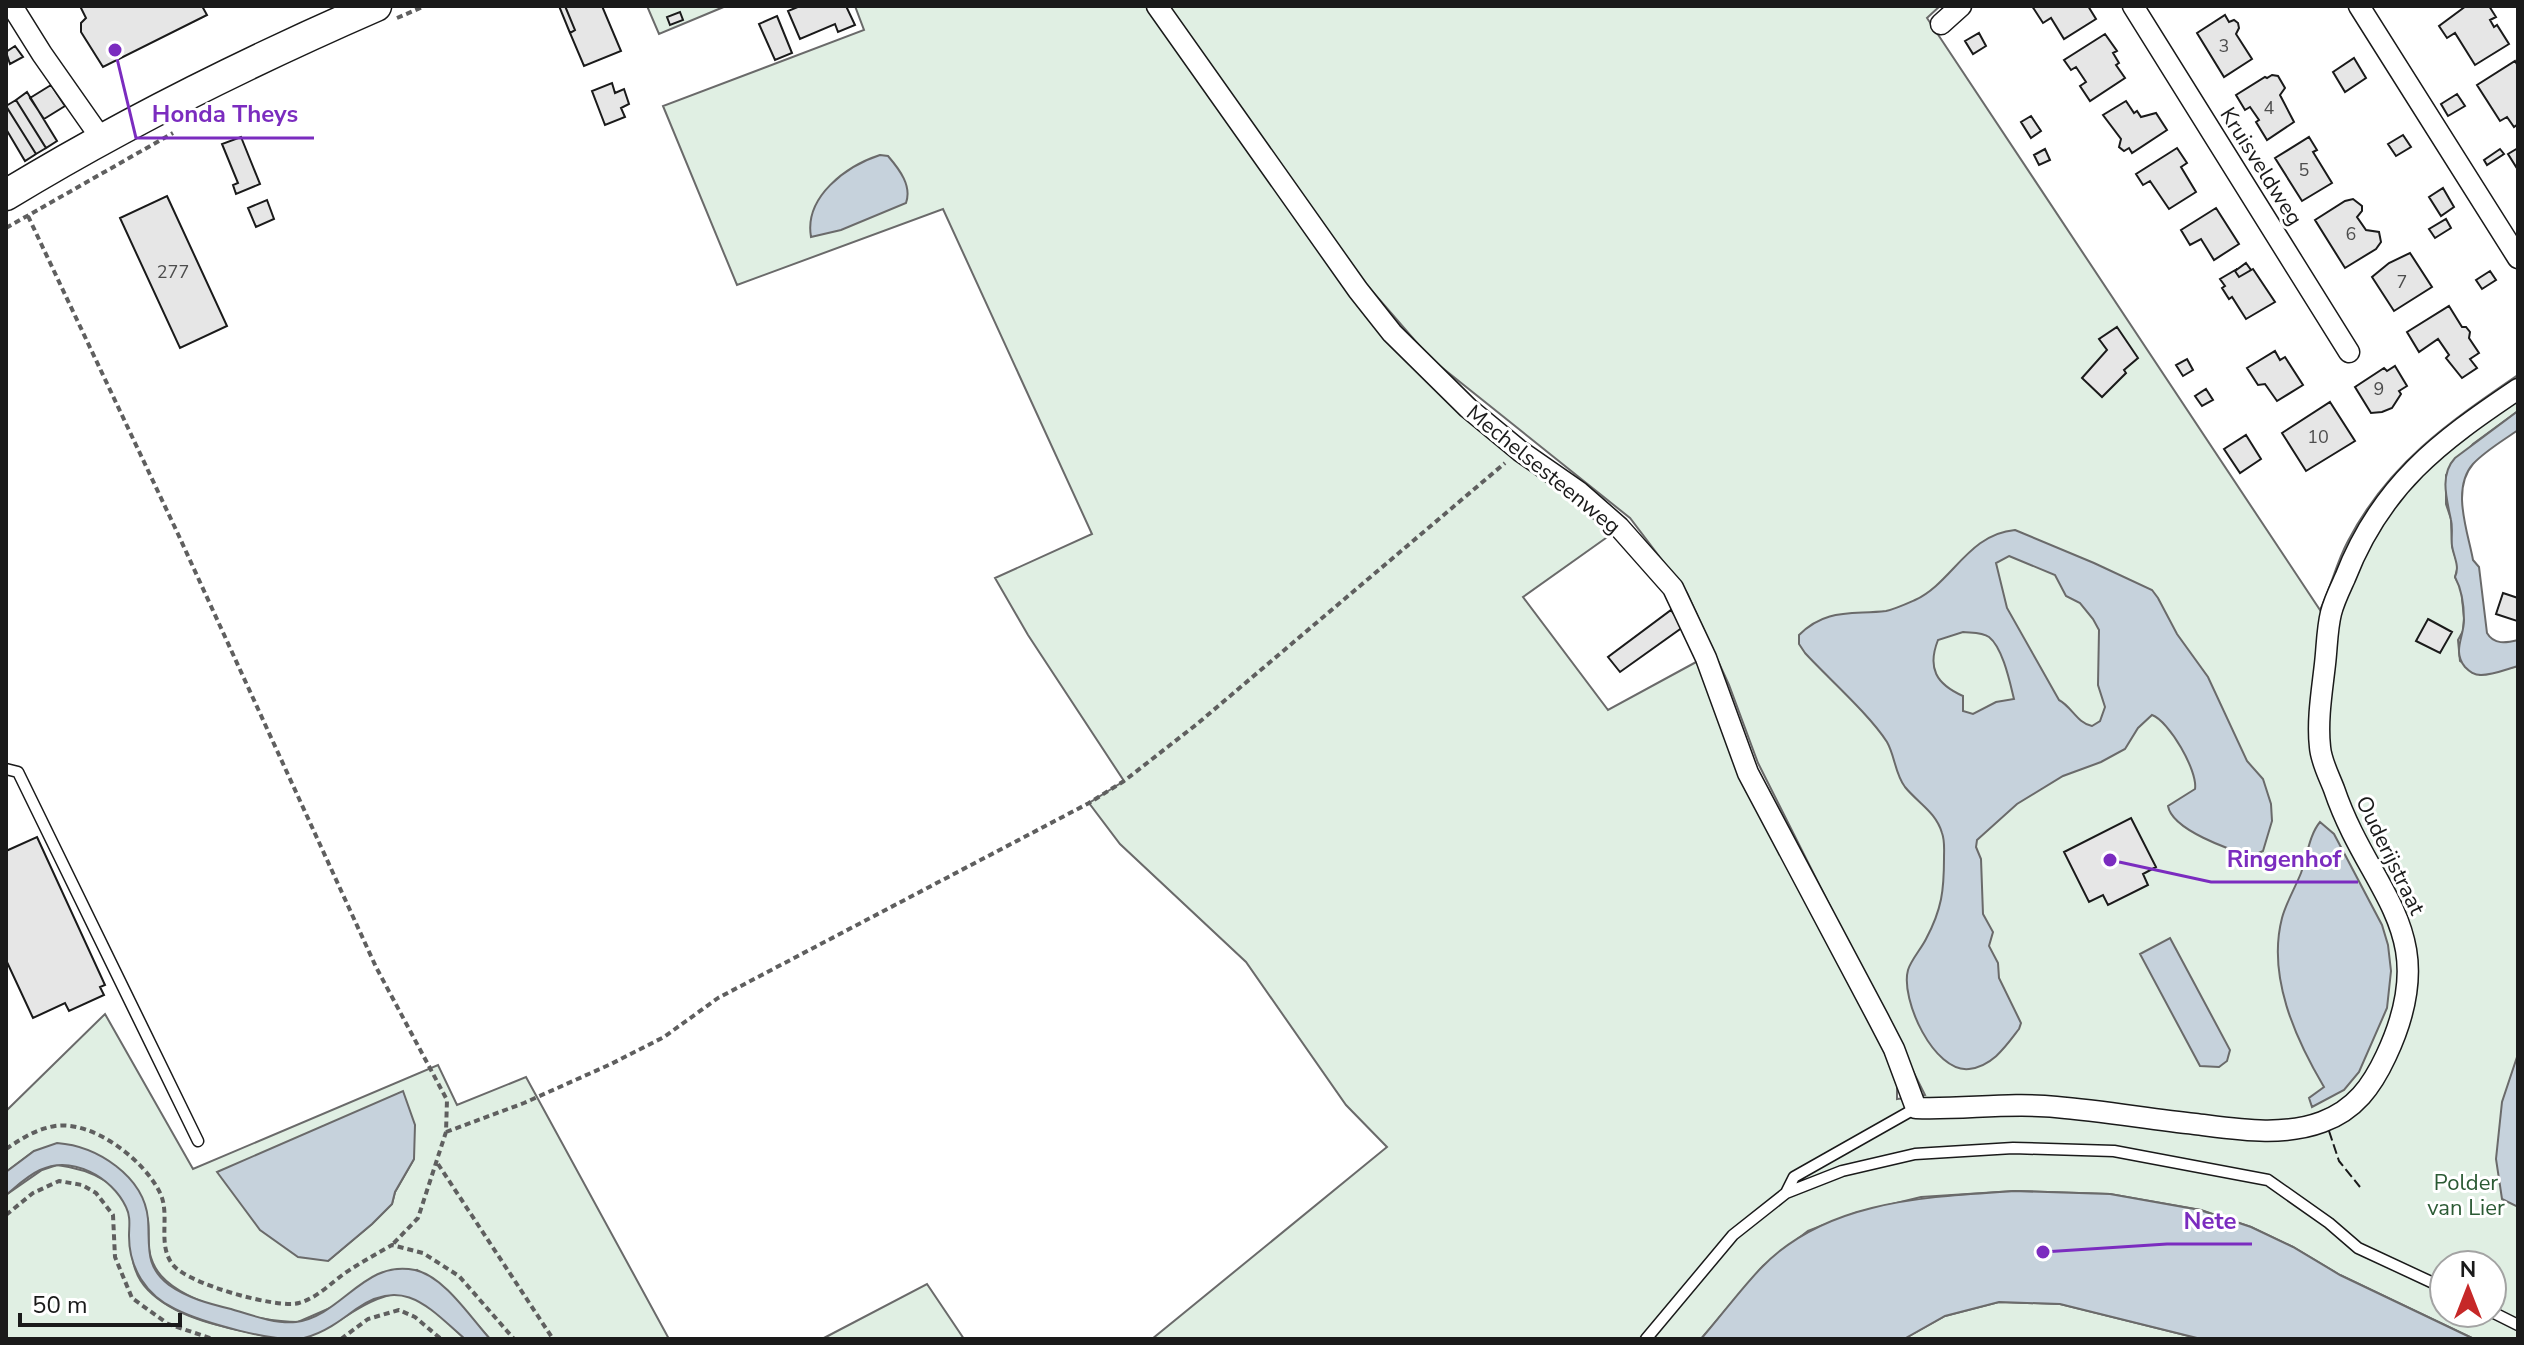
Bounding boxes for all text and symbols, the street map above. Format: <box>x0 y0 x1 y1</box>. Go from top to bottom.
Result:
house number: 3 <box>2219 34 2229 58</box>
callout: Honda Theys <box>136 90 314 138</box>
house number: 4 <box>2264 96 2275 120</box>
text: Honda Theys <box>152 98 298 130</box>
street label: Kruisveldweg <box>2213 102 2310 232</box>
house number: 5 <box>2299 158 2309 182</box>
house number: 6 <box>2346 222 2356 246</box>
house number: 277 <box>157 260 189 284</box>
house number: 7 <box>2397 270 2407 294</box>
house number: 9 <box>2374 377 2384 401</box>
street label: Mechelsesteenweg <box>1460 398 1627 541</box>
house number: 10 <box>2307 425 2329 449</box>
street label: Ouderijstraat <box>2348 791 2432 920</box>
callout: Ringenhof <box>2211 834 2358 882</box>
text: Ringenhof <box>2227 843 2343 875</box>
park label: Polder van Lier <box>2427 1168 2505 1223</box>
callout: Nete <box>2167 1196 2252 1244</box>
text: Nete <box>2183 1205 2237 1237</box>
north arrow <box>2428 1249 2508 1329</box>
text: N <box>2460 1255 2476 1285</box>
scale bar <box>20 1277 180 1327</box>
text: 50 m <box>32 1289 88 1321</box>

